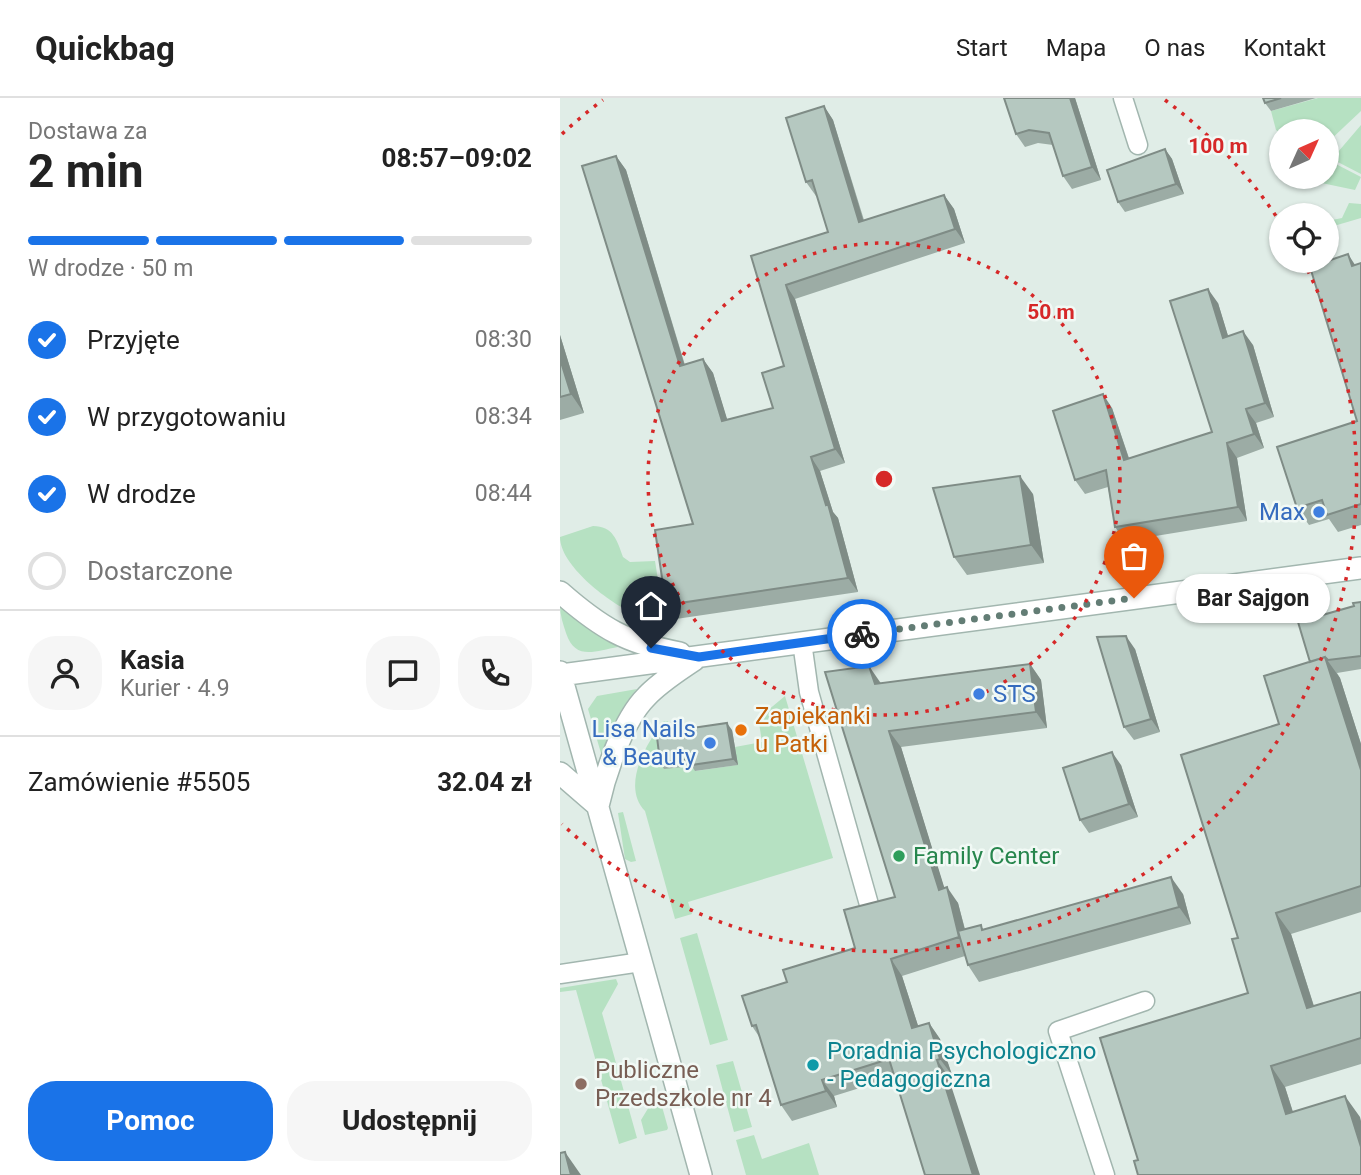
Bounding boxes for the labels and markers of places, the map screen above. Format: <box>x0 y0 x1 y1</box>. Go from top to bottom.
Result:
centre of rings <box>872 467 896 491</box>
place label: Max <box>1259 498 1305 526</box>
marker: Max <box>1311 504 1327 520</box>
pin <box>1104 526 1164 598</box>
callout: Bar Sajgon <box>1176 574 1330 622</box>
pin <box>621 576 681 648</box>
place label: STS <box>993 680 1036 708</box>
marker: STS <box>971 686 987 702</box>
place label: Zapiekanki u Patki <box>755 702 871 758</box>
place label: Lisa Nails & Beauty <box>592 715 697 771</box>
marker: Zapiekanki u Patki <box>733 722 749 738</box>
marker: Lisa Nails & Beauty <box>702 735 718 751</box>
place label: Family Center <box>913 842 1059 870</box>
marker: Family Center <box>891 848 907 864</box>
place label: Poradnia Psychologiczno - Pedagogiczna <box>827 1037 1096 1093</box>
place label: Publiczne Przedszkole nr 4 <box>595 1056 772 1112</box>
marker: Poradnia Psychologiczno - Pedagogiczna <box>805 1057 821 1073</box>
marker: Publiczne Przedszkole nr 4 <box>573 1076 589 1092</box>

